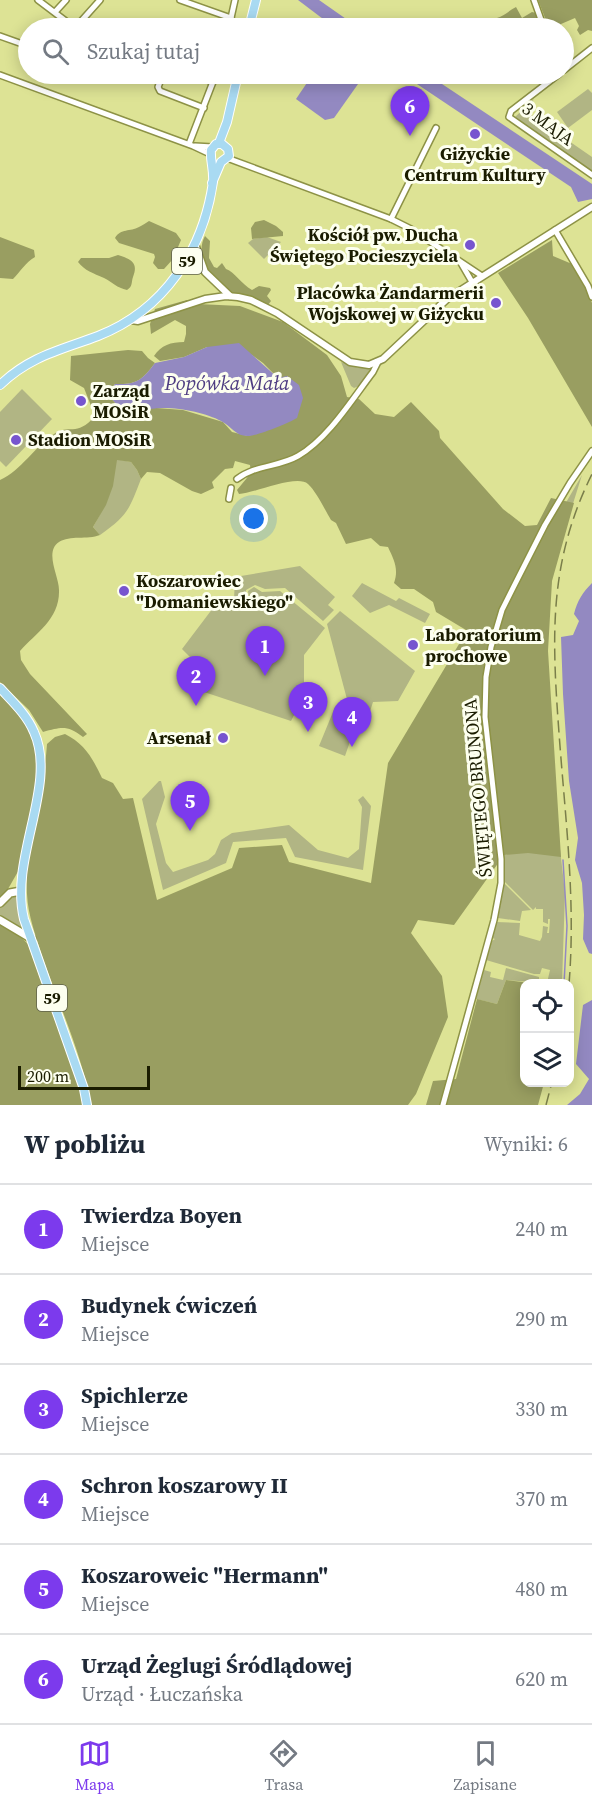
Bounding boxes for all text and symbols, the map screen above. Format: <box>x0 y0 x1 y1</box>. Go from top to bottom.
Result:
search box <box>18 18 574 84</box>
icon: search <box>39 35 72 68</box>
text: Szukaj tutaj <box>87 36 200 66</box>
pin: 6 <box>390 86 430 136</box>
street label: 3 MAJA <box>517 96 579 151</box>
marker: Giżyckie Centrum Kultury <box>468 127 482 141</box>
place label: Giżyckie Centrum Kultury <box>404 141 546 187</box>
place label: Kościół pw. Ducha Świętego Pocieszyciela <box>270 222 458 268</box>
marker: Kościół pw. Ducha Świętego Pocieszyciela <box>463 238 477 252</box>
road number: 59 <box>172 248 202 274</box>
place label: Placówka Żandarmerii Wojskowej w Giżycku <box>296 280 484 326</box>
marker: Placówka Żandarmerii Wojskowej w Giżycku <box>489 296 503 310</box>
water label: Popówka Mała <box>164 369 290 397</box>
place label: Zarząd MOSiR <box>93 378 150 424</box>
marker: Zarząd MOSiR <box>74 394 88 408</box>
place label: Stadion MOSiR <box>28 427 152 452</box>
marker: Stadion MOSiR <box>9 433 23 447</box>
your location <box>239 504 268 533</box>
place label: Koszarowiec "Domaniewskiego" <box>136 568 293 614</box>
marker: Koszarowiec "Domaniewskiego" <box>117 584 131 598</box>
place label: Laboratorium prochowe <box>425 622 542 668</box>
pin: 1 <box>246 626 284 676</box>
marker: Laboratorium prochowe <box>406 638 420 652</box>
pin: 2 <box>176 656 216 706</box>
pin: 3 <box>288 682 328 732</box>
pin: 4 <box>332 698 372 747</box>
street label: ŚWIĘTEGO BRUNONA <box>457 698 498 878</box>
place label: Arsenał <box>147 725 211 750</box>
marker: Arsenał <box>216 731 230 745</box>
pin: 5 <box>170 782 210 831</box>
map controls <box>520 979 574 1087</box>
button: locate <box>520 979 574 1033</box>
road number: 59 <box>37 985 67 1011</box>
button: layers <box>520 1033 574 1087</box>
scale bar <box>18 1063 150 1090</box>
text: 200 m <box>27 1065 69 1087</box>
text: W pobliżu <box>24 1126 145 1162</box>
text: Wyniki: 6 <box>484 1130 568 1158</box>
text: Twierdza Boyen <box>81 1200 242 1230</box>
text: 1 <box>38 1215 49 1243</box>
text: 240 m <box>515 1215 568 1243</box>
text: Miejsce <box>81 1230 149 1258</box>
text: Budynek ćwiczeń <box>81 1290 257 1320</box>
text: 2 <box>38 1305 49 1333</box>
text: 290 m <box>515 1305 568 1333</box>
text: Miejsce <box>81 1320 149 1348</box>
text: Spichlerze <box>81 1380 188 1410</box>
text: 3 <box>38 1395 49 1423</box>
text: 330 m <box>515 1395 568 1423</box>
text: Miejsce <box>81 1410 149 1438</box>
text: Schron koszarowy II <box>81 1470 288 1500</box>
text: 4 <box>38 1485 49 1513</box>
text: 370 m <box>515 1485 568 1513</box>
text: Miejsce <box>81 1500 149 1528</box>
text: Koszaroweic "Hermann" <box>81 1560 328 1590</box>
text: 5 <box>38 1575 49 1603</box>
text: 480 m <box>515 1575 568 1603</box>
text: Miejsce <box>81 1590 149 1618</box>
text: Urząd Żeglugi Śródlądowej <box>81 1650 352 1680</box>
text: 6 <box>38 1665 49 1693</box>
text: 620 m <box>515 1665 568 1693</box>
text: Urząd · Łuczańska <box>81 1680 243 1708</box>
tab: Mapa <box>75 1737 114 1795</box>
tab: Trasa <box>264 1737 303 1795</box>
tab: Zapisane <box>453 1737 517 1795</box>

